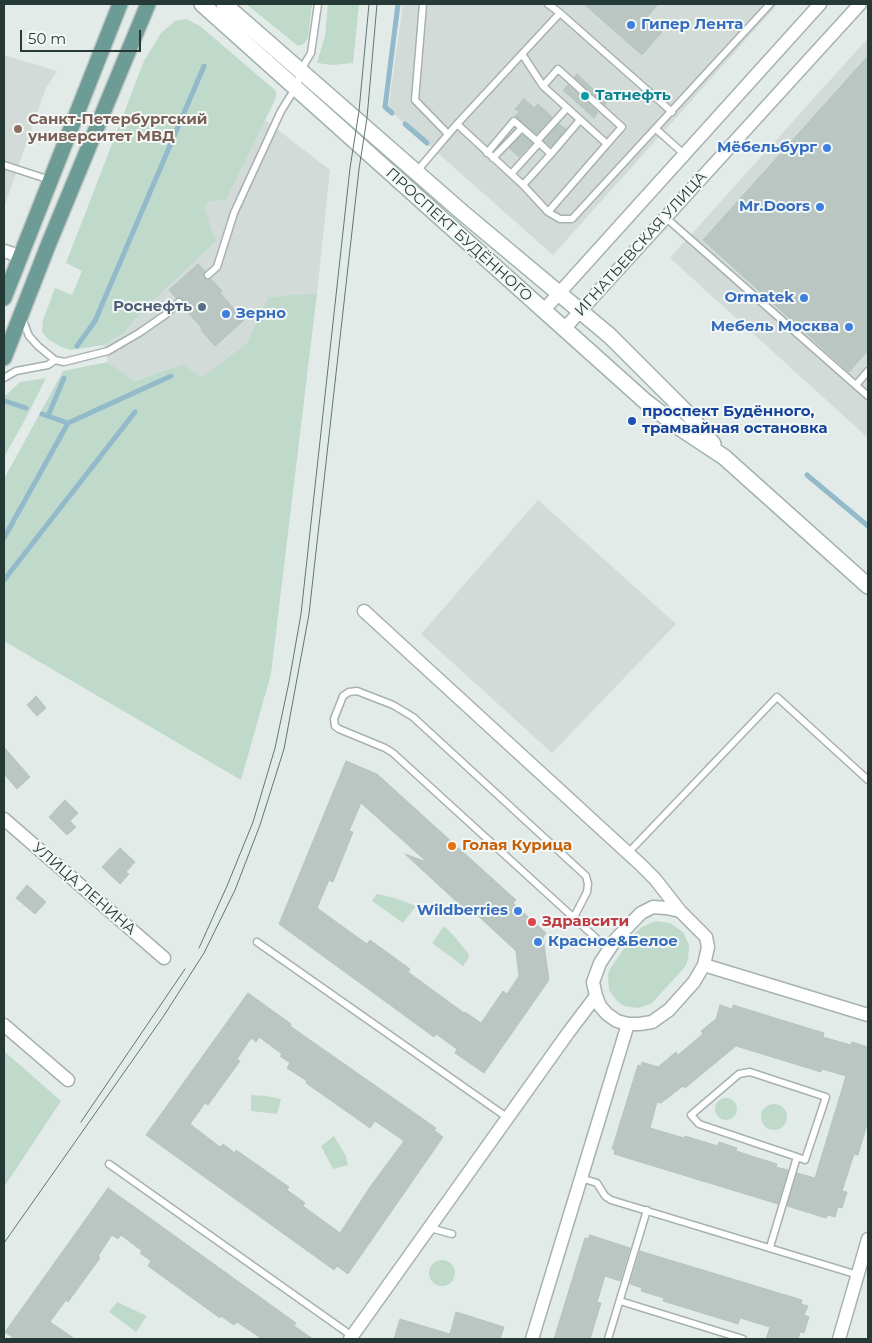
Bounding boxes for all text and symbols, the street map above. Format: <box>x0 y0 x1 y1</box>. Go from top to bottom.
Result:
place label: Гипер Лента <box>641 16 743 34</box>
marker: Гипер Лента <box>625 19 637 31</box>
scale bar <box>22 20 144 52</box>
text: 50 m <box>28 29 66 48</box>
place label: Татнефть <box>595 87 671 105</box>
marker: Татнефть <box>579 90 591 102</box>
place label: Санкт-Петербургский университет МВД <box>28 111 208 146</box>
marker: Санкт-Петербургский университет МВД <box>12 123 24 135</box>
place label: Мёбельбург <box>717 139 817 157</box>
marker: Мёбельбург <box>821 142 833 154</box>
street label: ПРОСПЕКТ БУДЁННОГО <box>382 164 536 306</box>
street label: ИГНАТЬЕВСКАЯ УЛИЦА <box>571 168 711 320</box>
place label: Mr.Doors <box>739 198 810 216</box>
marker: Mr.Doors <box>814 201 826 213</box>
place label: Ormatek <box>724 289 794 307</box>
marker: Ormatek <box>798 292 810 304</box>
place label: Роснефть <box>113 298 192 316</box>
marker: Роснефть <box>196 301 208 313</box>
place label: Зерно <box>236 305 286 323</box>
marker: Зерно <box>220 308 232 320</box>
place label: Мебель Москва <box>711 318 839 336</box>
marker: Мебель Москва <box>843 321 855 333</box>
place label: проспект Будённого, трамвайная остановка <box>642 403 828 438</box>
marker: проспект Будённого, трамвайная остановка <box>626 415 638 427</box>
place label: Голая Курица <box>462 837 572 855</box>
street label: УЛИЦА ЛЕНИНА <box>29 839 139 939</box>
marker: Голая Курица <box>446 840 458 852</box>
place label: Wildberries <box>417 902 508 920</box>
marker: Wildberries <box>512 905 524 917</box>
place label: Здравсити <box>542 913 629 931</box>
marker: Здравсити <box>526 916 538 928</box>
place label: Красное&Белое <box>548 933 678 951</box>
marker: Красное&Белое <box>532 936 544 948</box>

